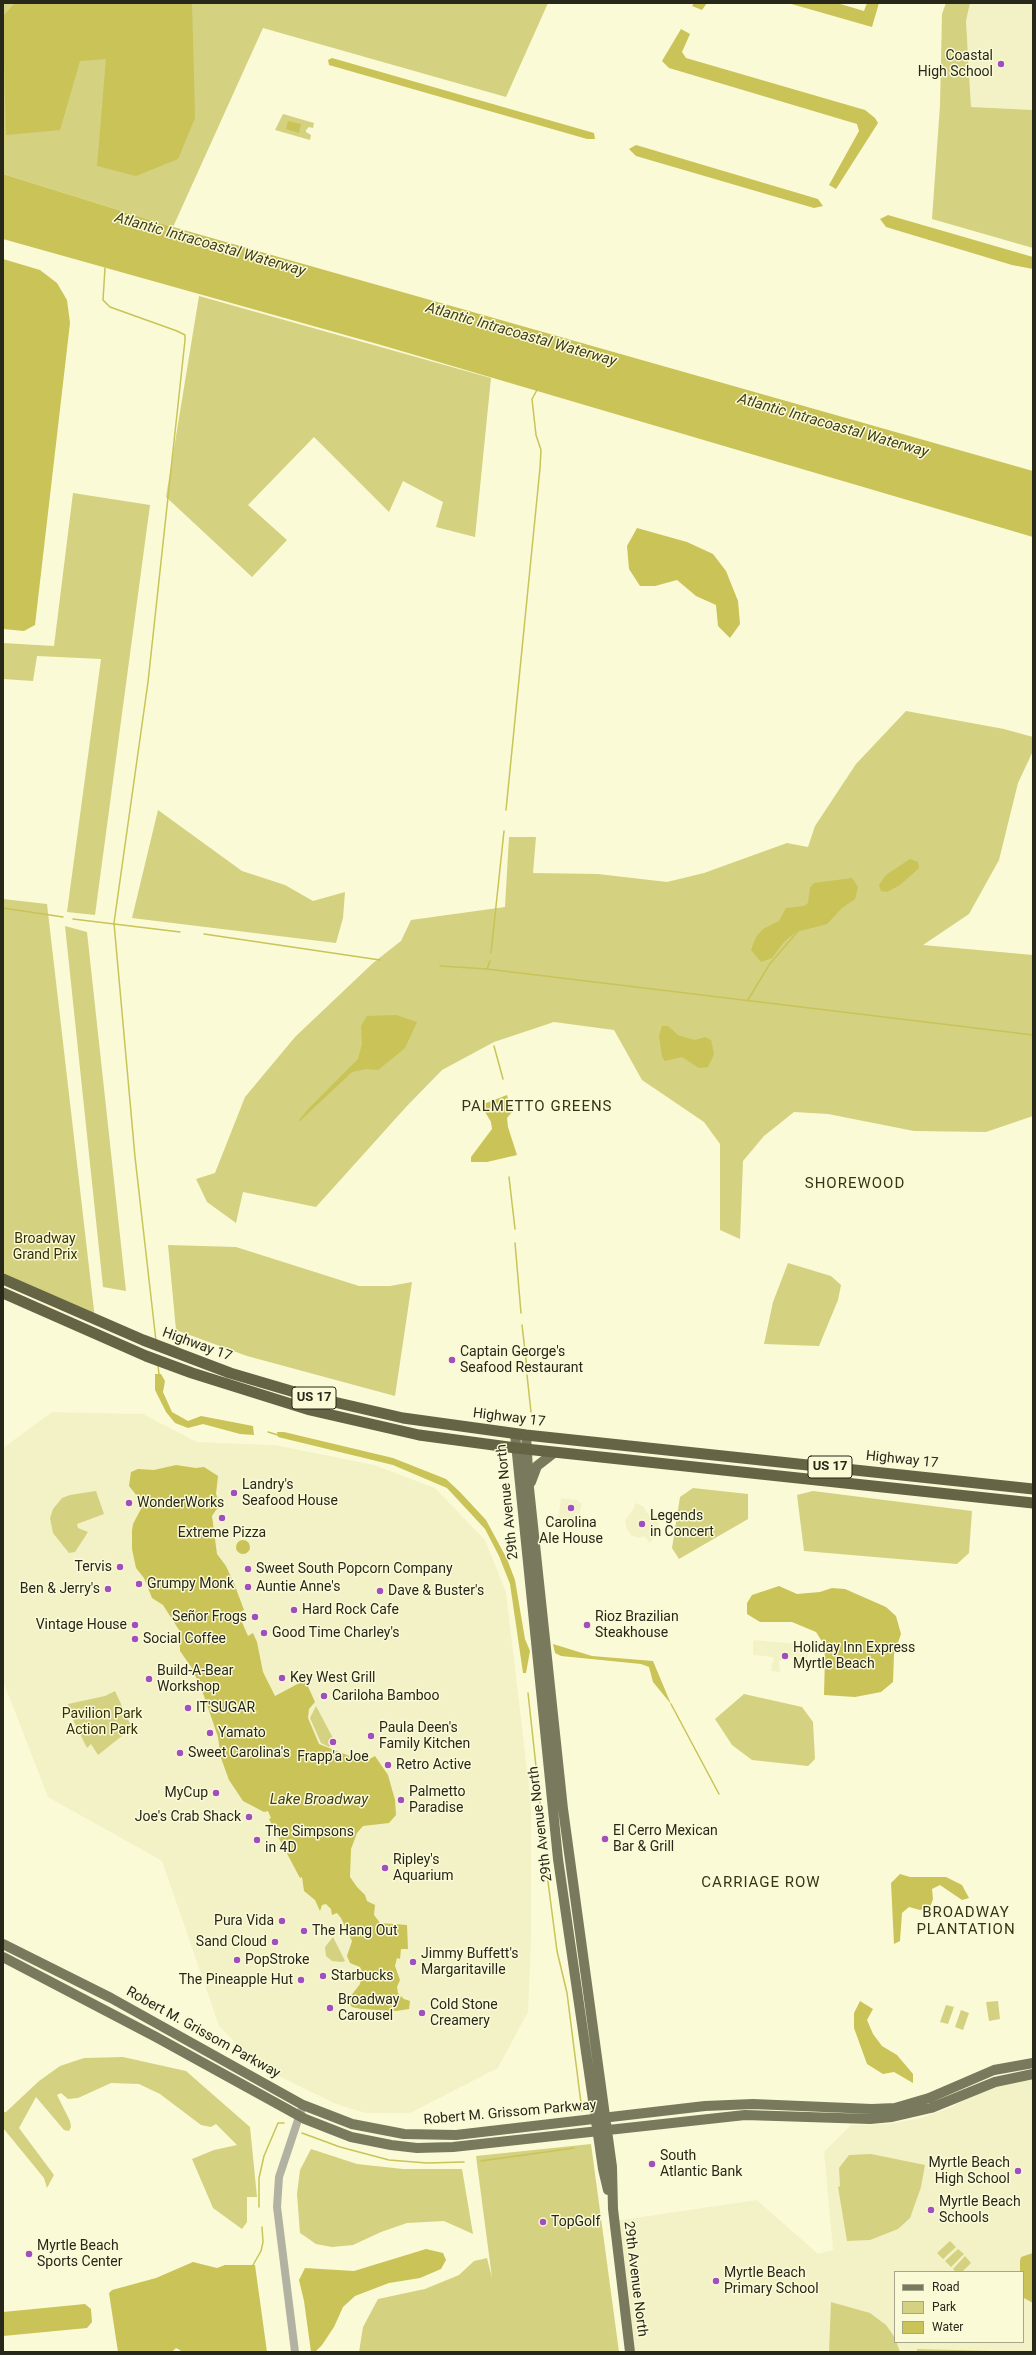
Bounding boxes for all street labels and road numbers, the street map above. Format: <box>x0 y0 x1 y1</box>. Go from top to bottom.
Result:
street label: Highway 17 <box>160 1325 234 1365</box>
road number: US 17 <box>292 1387 336 1409</box>
street label: Highway 17 <box>472 1405 546 1431</box>
street label: 29th Avenue North <box>494 1443 522 1561</box>
street label: Highway 17 <box>865 1448 939 1472</box>
road number: US 17 <box>808 1456 852 1478</box>
street label: 29th Avenue North <box>526 1765 556 1883</box>
street label: Robert M. Grissom Parkway <box>123 1984 283 2082</box>
street label: Robert M. Grissom Parkway <box>423 2097 597 2129</box>
street label: 29th Avenue North <box>620 2220 650 2338</box>

